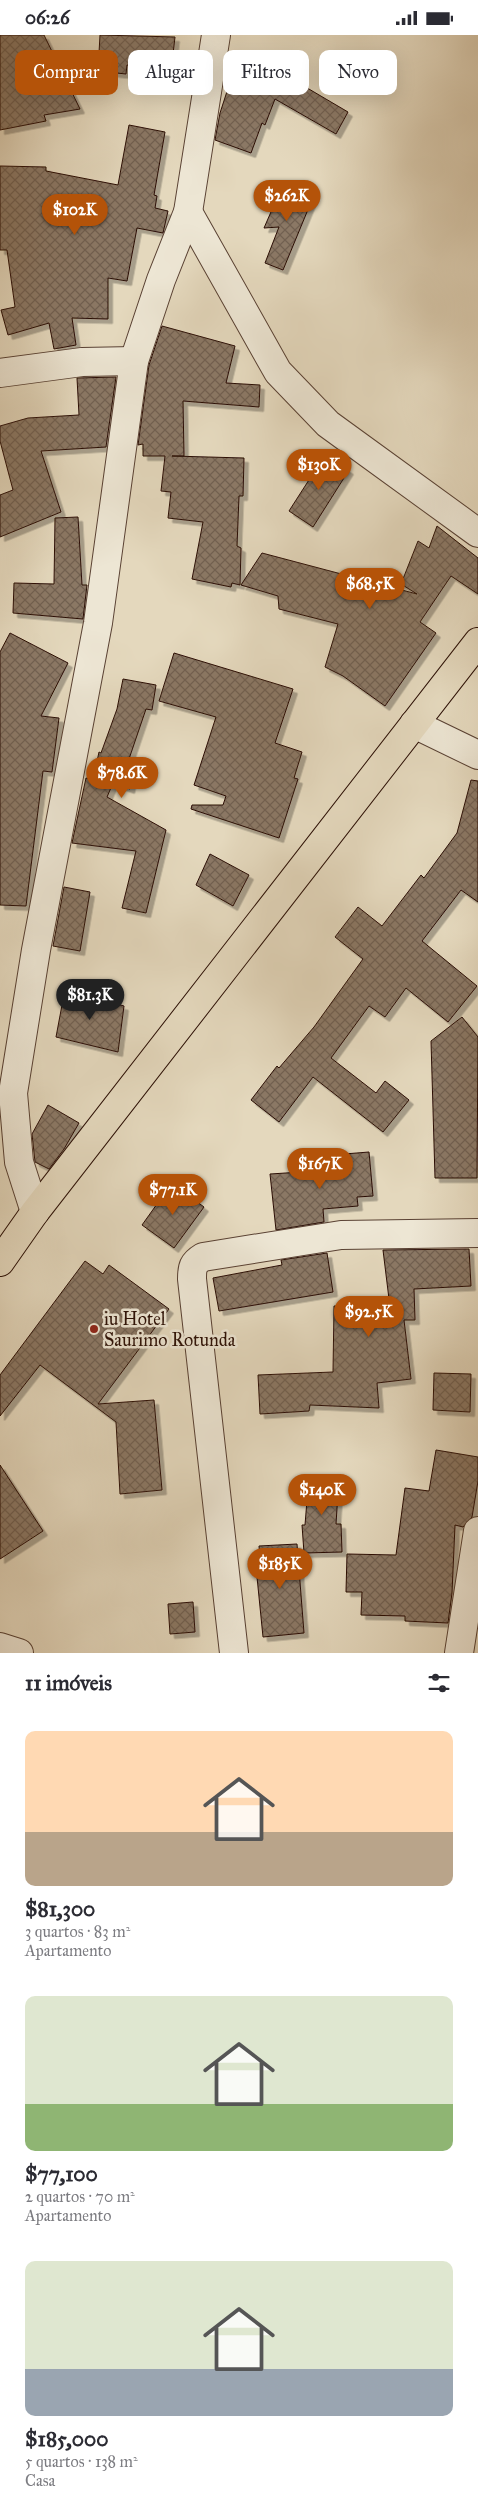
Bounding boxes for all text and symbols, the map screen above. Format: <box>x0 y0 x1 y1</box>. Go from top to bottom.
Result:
text: 06:26 <box>25 6 70 29</box>
chip: Comprar <box>15 50 118 95</box>
chip: Alugar <box>128 50 213 95</box>
chip: Filtros <box>223 50 309 95</box>
chip: Novo <box>319 50 397 95</box>
pin: $262K <box>252 179 322 222</box>
text: $262K <box>265 186 309 205</box>
pin: $102K <box>40 193 110 236</box>
text: $102K <box>53 200 97 219</box>
pin: $130K <box>284 449 354 491</box>
text: $130K <box>298 455 340 474</box>
pin: $68.5K <box>329 567 411 610</box>
text: $68.5K <box>346 574 394 593</box>
pin: $78.6K <box>81 757 163 799</box>
text: $78.6K <box>97 763 147 782</box>
pin: $81.3K <box>49 979 131 1021</box>
text: $81.3K <box>67 985 113 1004</box>
pin: $167K <box>285 1147 355 1190</box>
text: $167K <box>298 1154 342 1173</box>
pin: $77.1K <box>132 1173 214 1216</box>
text: $77.1K <box>149 1180 197 1199</box>
pin: $92.5K <box>328 1295 410 1338</box>
text: $92.5K <box>345 1302 393 1321</box>
place label: iu Hotel Saurimo Rotunda <box>104 1308 236 1351</box>
marker: iu Hotel Saurimo Rotunda <box>88 1323 100 1335</box>
pin: $140K <box>287 1473 357 1516</box>
text: $140K <box>299 1480 345 1499</box>
pin: $185K <box>245 1547 315 1590</box>
text: $185K <box>258 1554 302 1573</box>
icon: filters <box>425 1669 453 1697</box>
text: 11 imóveis <box>25 1670 112 1696</box>
icon: home <box>194 1764 284 1854</box>
text: $81,300 <box>25 1896 95 1922</box>
text: 3 quartos · 83 m² <box>25 1922 130 1941</box>
text: Apartamento <box>25 1941 111 1960</box>
icon: home <box>194 2029 284 2119</box>
text: $77,100 <box>25 2161 98 2187</box>
text: 2 quartos · 70 m² <box>25 2187 135 2206</box>
text: Apartamento <box>25 2206 111 2225</box>
icon: home <box>194 2294 284 2384</box>
text: $185,000 <box>25 2426 108 2452</box>
text: 5 quartos · 138 m² <box>25 2452 138 2471</box>
text: Casa <box>25 2471 55 2490</box>

